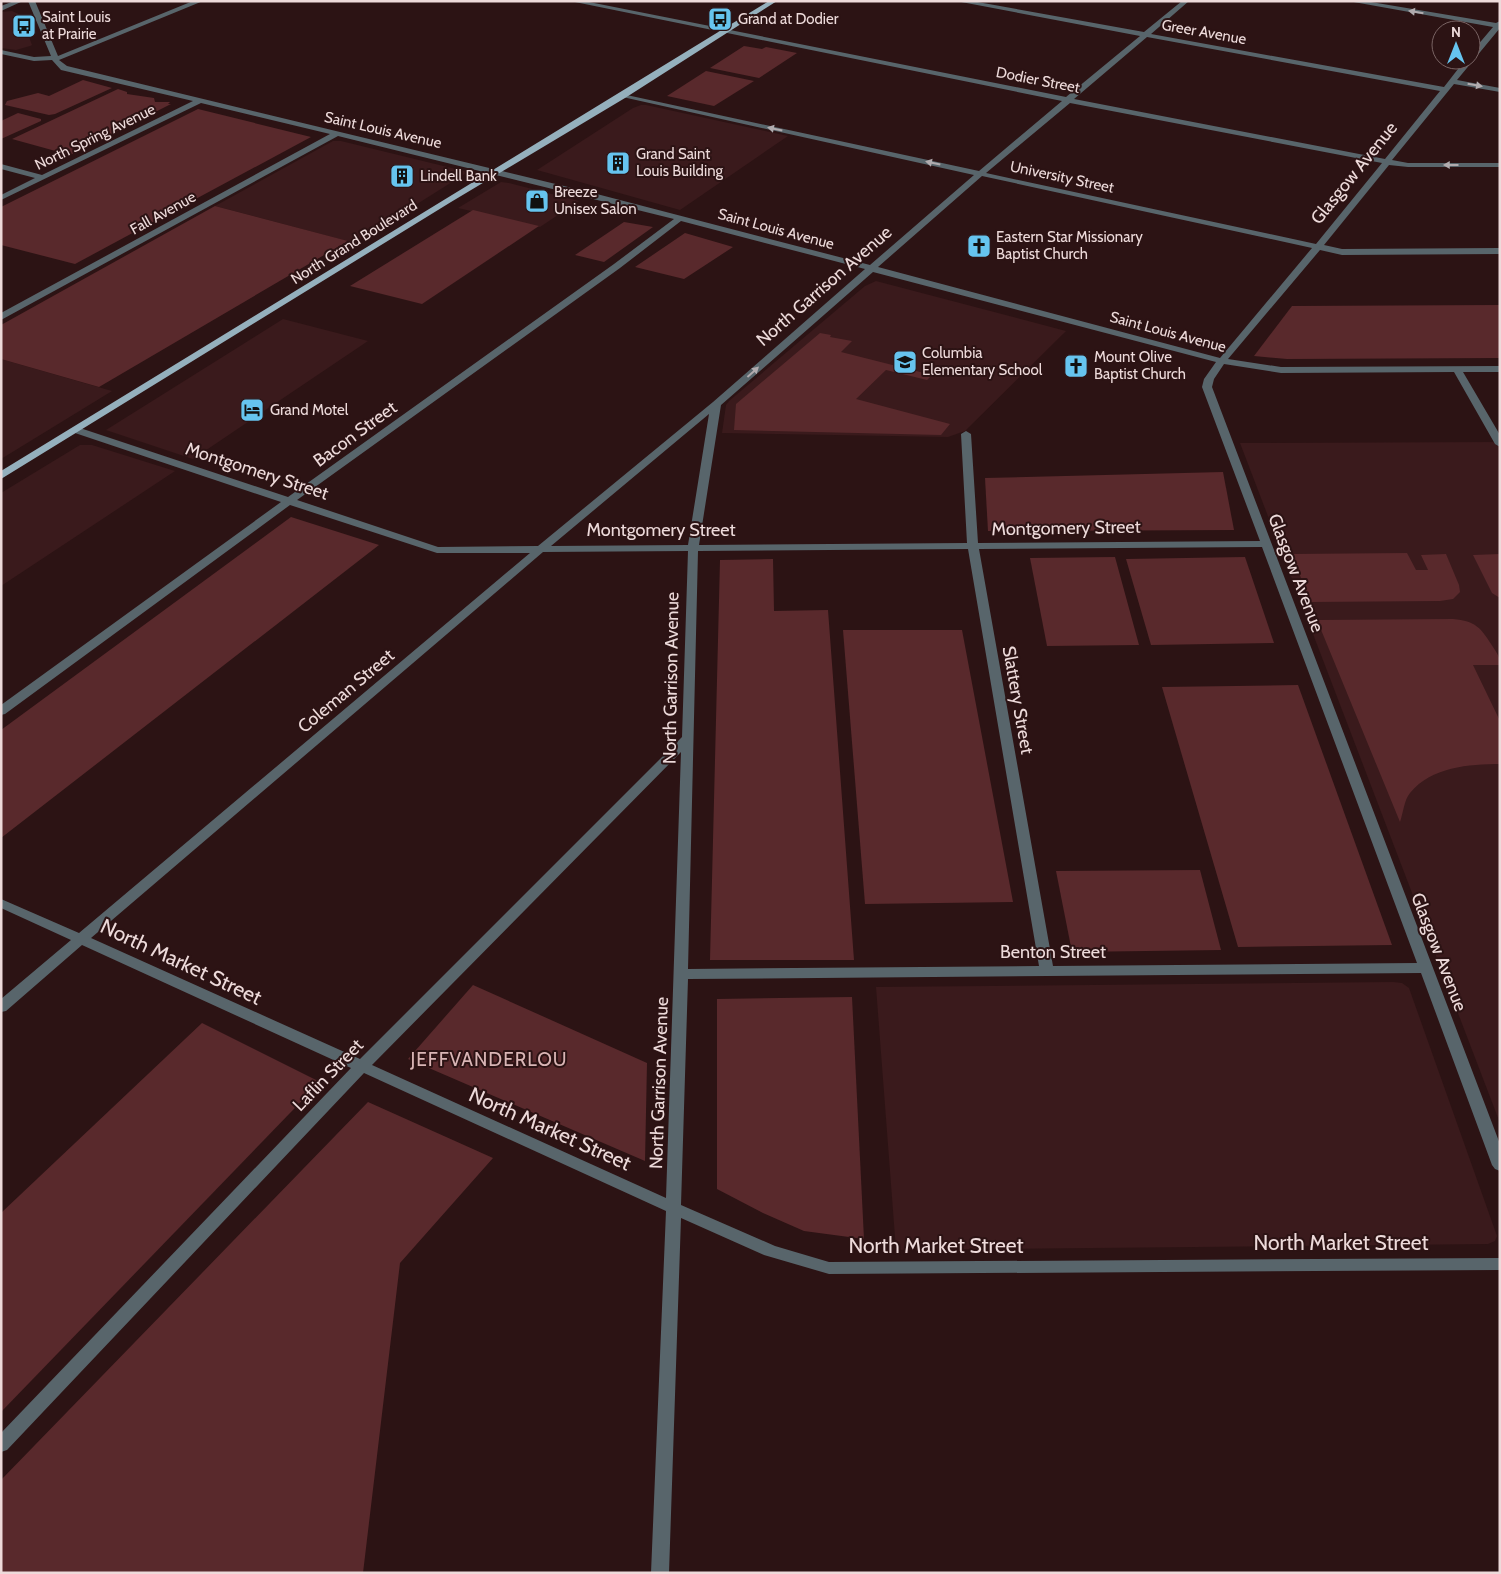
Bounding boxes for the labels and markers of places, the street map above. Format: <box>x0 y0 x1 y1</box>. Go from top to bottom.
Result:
bus stop icon: Grand at Dodier <box>707 6 733 32</box>
place label: Saint Louis at Prairie <box>42 8 111 43</box>
place label: Grand at Dodier <box>738 10 839 28</box>
bus stop icon: Saint Louis at Prairie <box>11 13 37 39</box>
place label: Grand Saint Louis Building <box>636 145 724 180</box>
building icon: Grand Saint Louis Building <box>605 150 631 176</box>
building icon: Lindell Bank <box>389 163 415 189</box>
place label: Lindell Bank <box>420 167 497 185</box>
place label: Breeze Unisex Salon <box>554 183 637 218</box>
shop icon: Breeze Unisex Salon <box>524 188 550 214</box>
place label: Eastern Star Missionary Baptist Church <box>996 228 1143 263</box>
church icon: Eastern Star Missionary Baptist Church <box>966 233 992 259</box>
place label: Columbia Elementary School <box>922 344 1043 379</box>
place label: Mount Olive Baptist Church <box>1094 348 1186 383</box>
school or university icon: Columbia Elementary School <box>892 349 918 375</box>
church icon: Mount Olive Baptist Church <box>1063 353 1089 379</box>
hotel icon: Grand Motel <box>239 397 265 423</box>
place label: Grand Motel <box>270 401 349 419</box>

